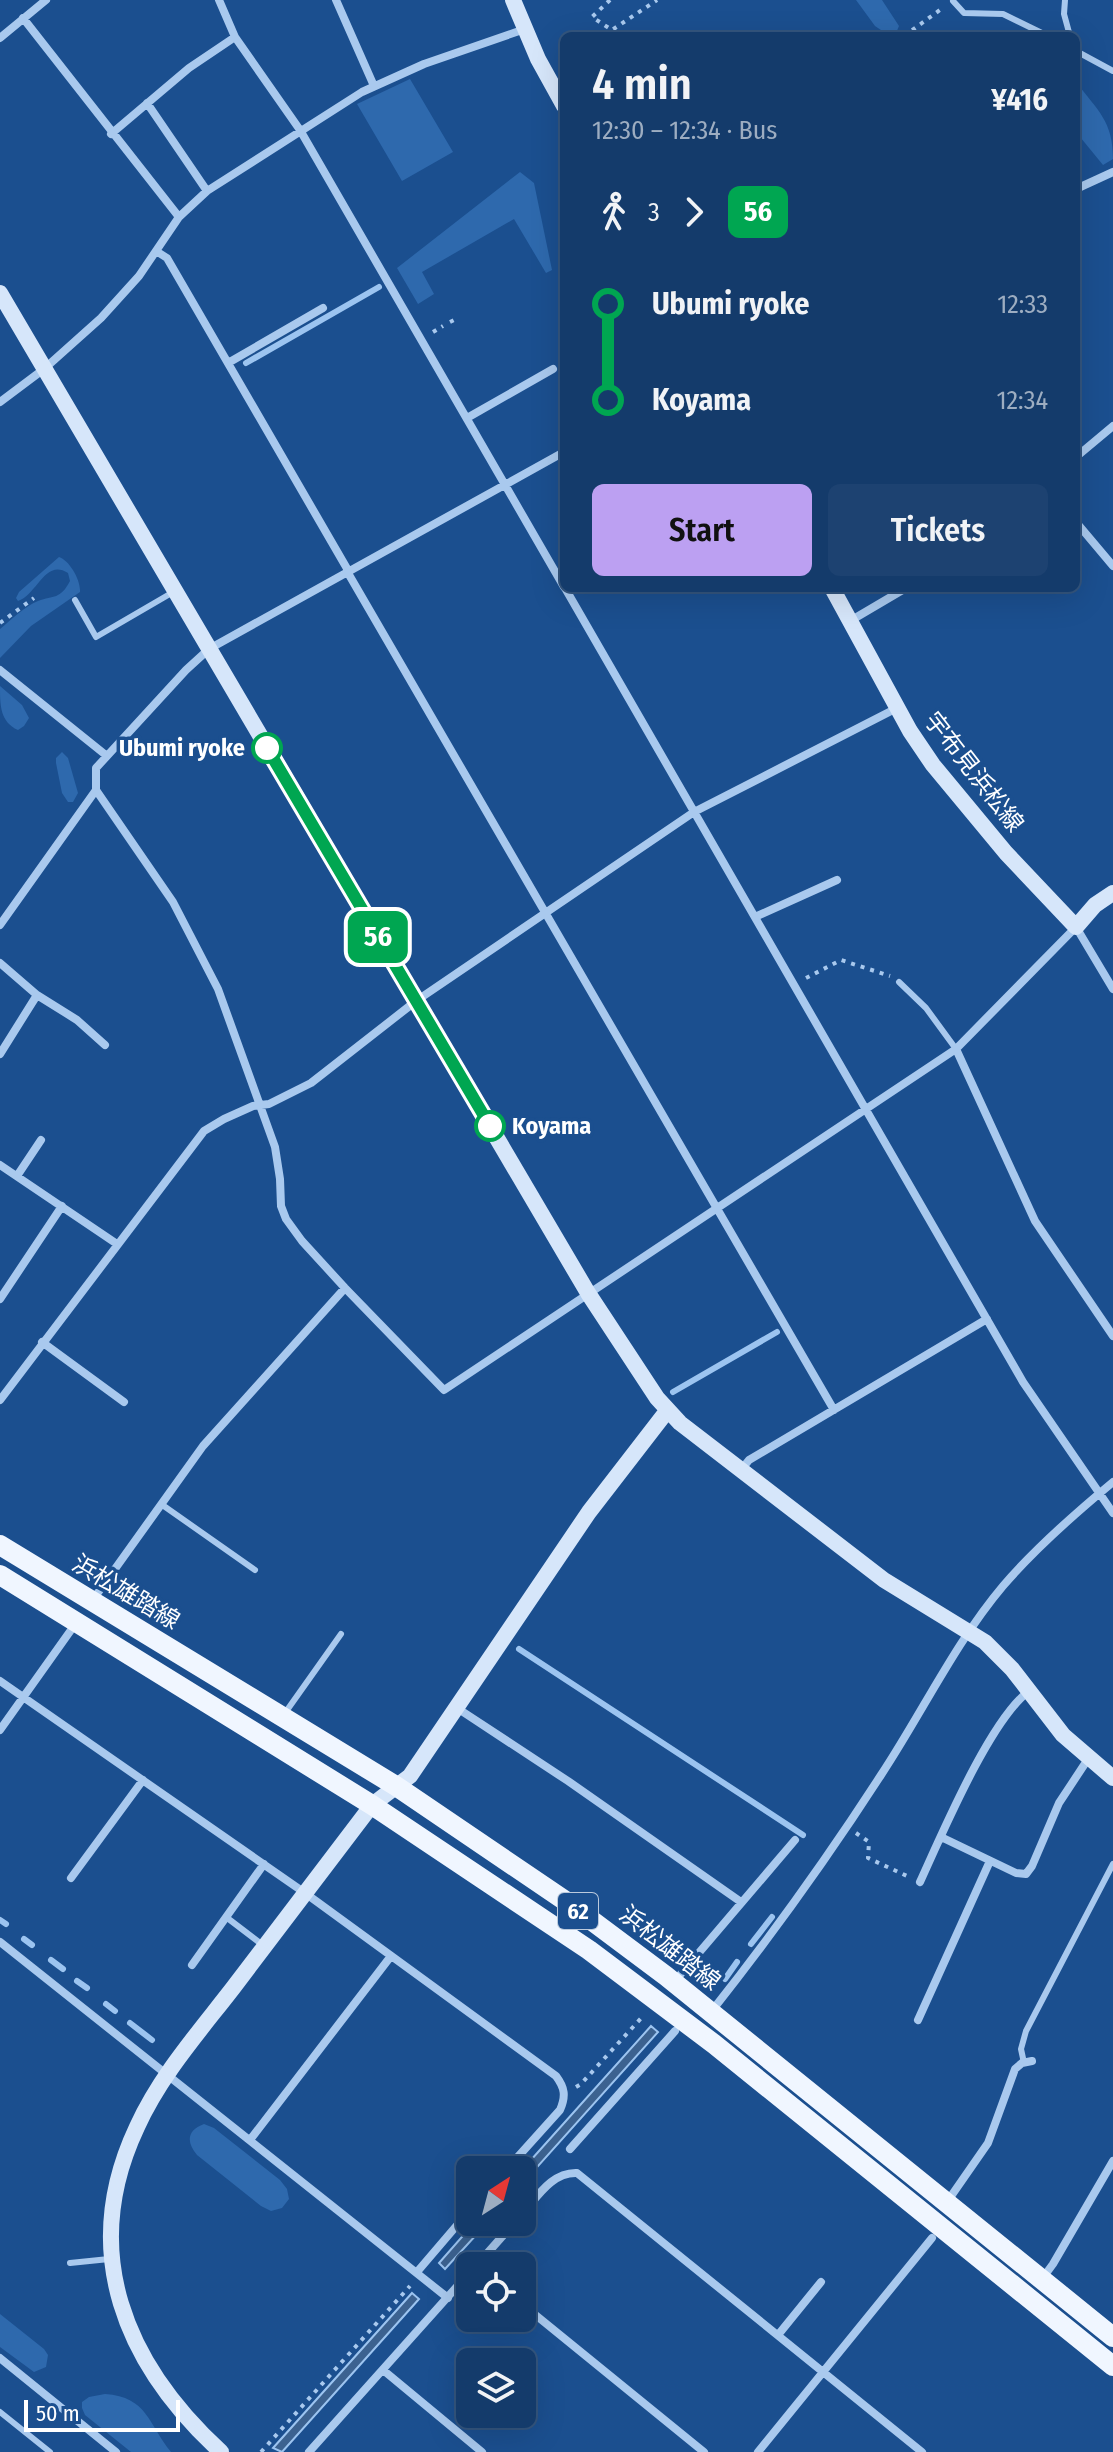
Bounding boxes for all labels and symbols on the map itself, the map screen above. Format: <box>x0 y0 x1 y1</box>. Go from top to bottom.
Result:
street label: 宇布見浜松線 <box>919 707 1029 837</box>
marker: Ubumi ryoke <box>252 733 282 763</box>
place label: Ubumi ryoke <box>119 734 245 762</box>
line badge: 56 <box>342 911 414 963</box>
marker: Koyama <box>475 1111 505 1141</box>
place label: Koyama <box>512 1112 591 1140</box>
street label: 浜松雄踏線 <box>67 1549 185 1635</box>
road number: 62 <box>558 1893 598 1929</box>
street label: 浜松雄踏線 <box>614 1900 726 1996</box>
north arrow <box>456 2156 536 2236</box>
scale bar <box>24 2396 180 2432</box>

